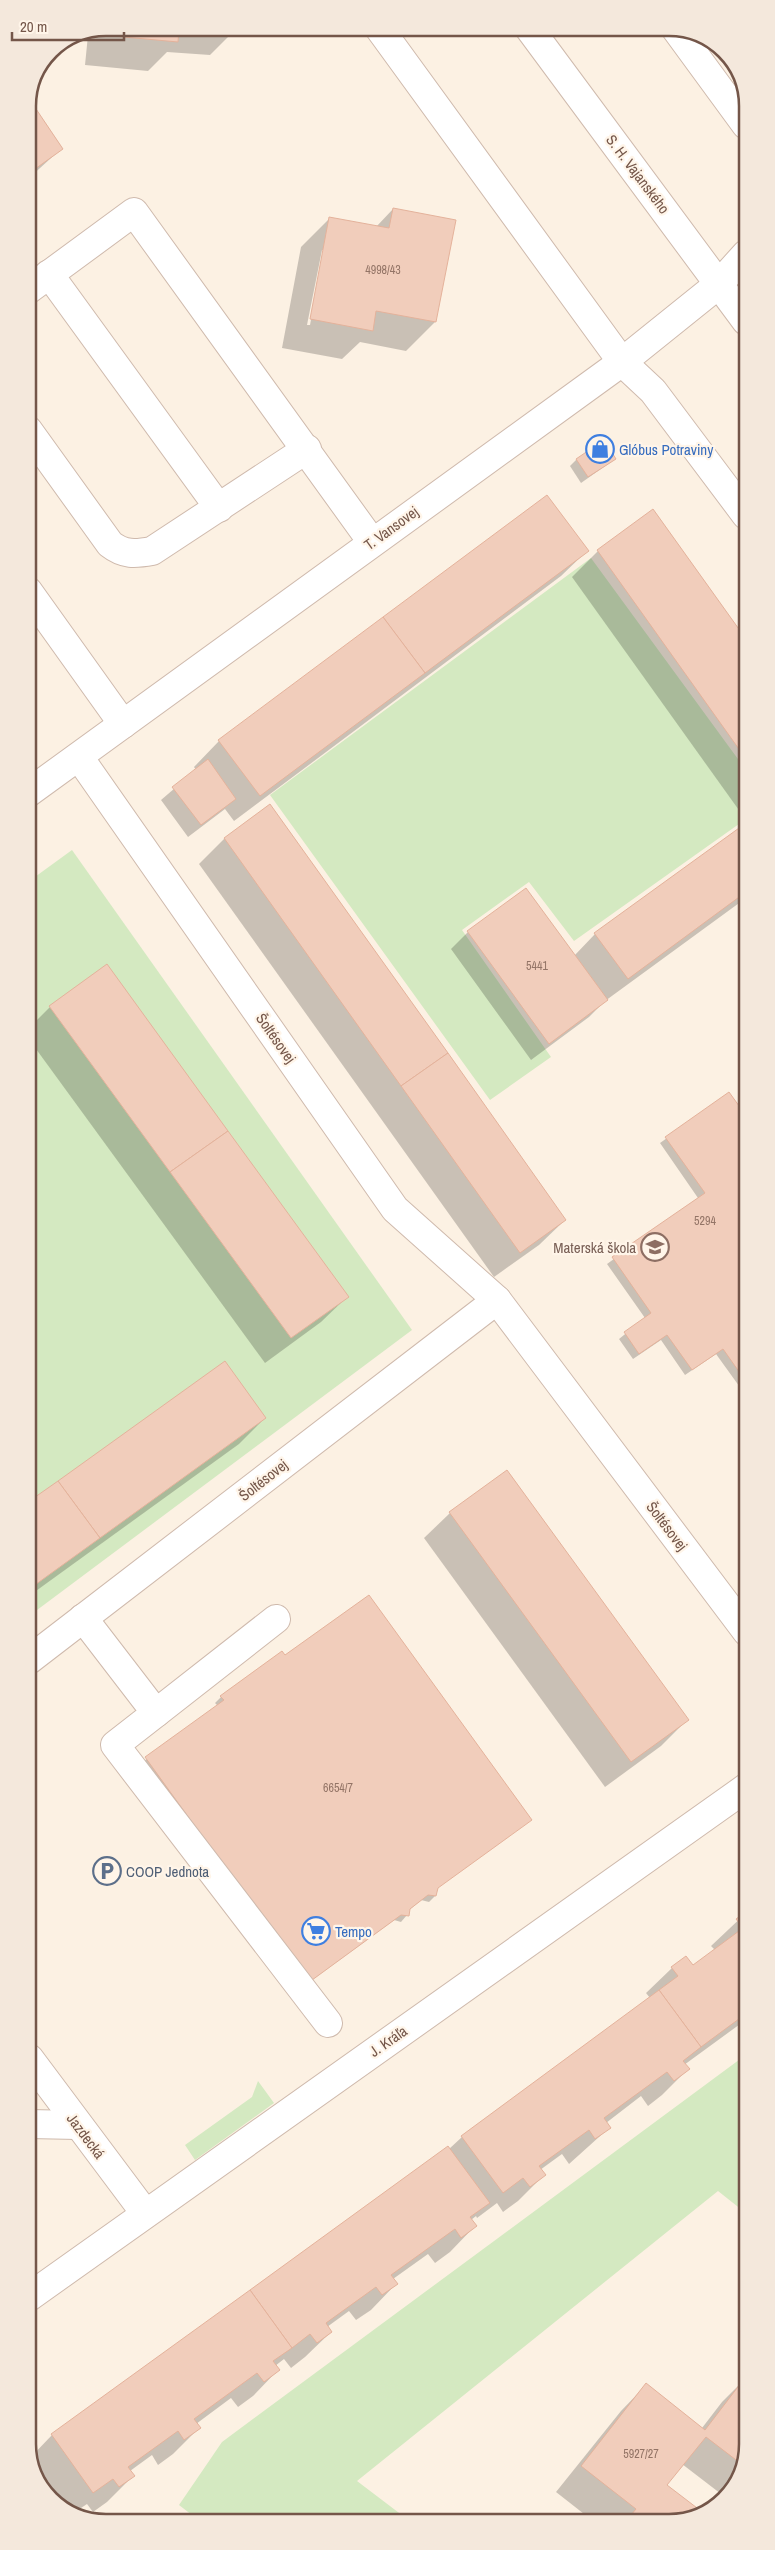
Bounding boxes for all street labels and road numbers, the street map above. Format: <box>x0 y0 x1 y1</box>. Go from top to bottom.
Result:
street label: S. H. Vajanského <box>601 130 675 218</box>
street label: T. Vansovej <box>359 501 423 555</box>
street label: Šoltésovej <box>251 1009 301 1067</box>
street label: Šoltésovej <box>234 1454 292 1506</box>
street label: Šoltésovej <box>642 1497 692 1555</box>
street label: J. Kráľa <box>365 2020 411 2062</box>
street label: Jazdecká <box>62 2109 110 2163</box>

